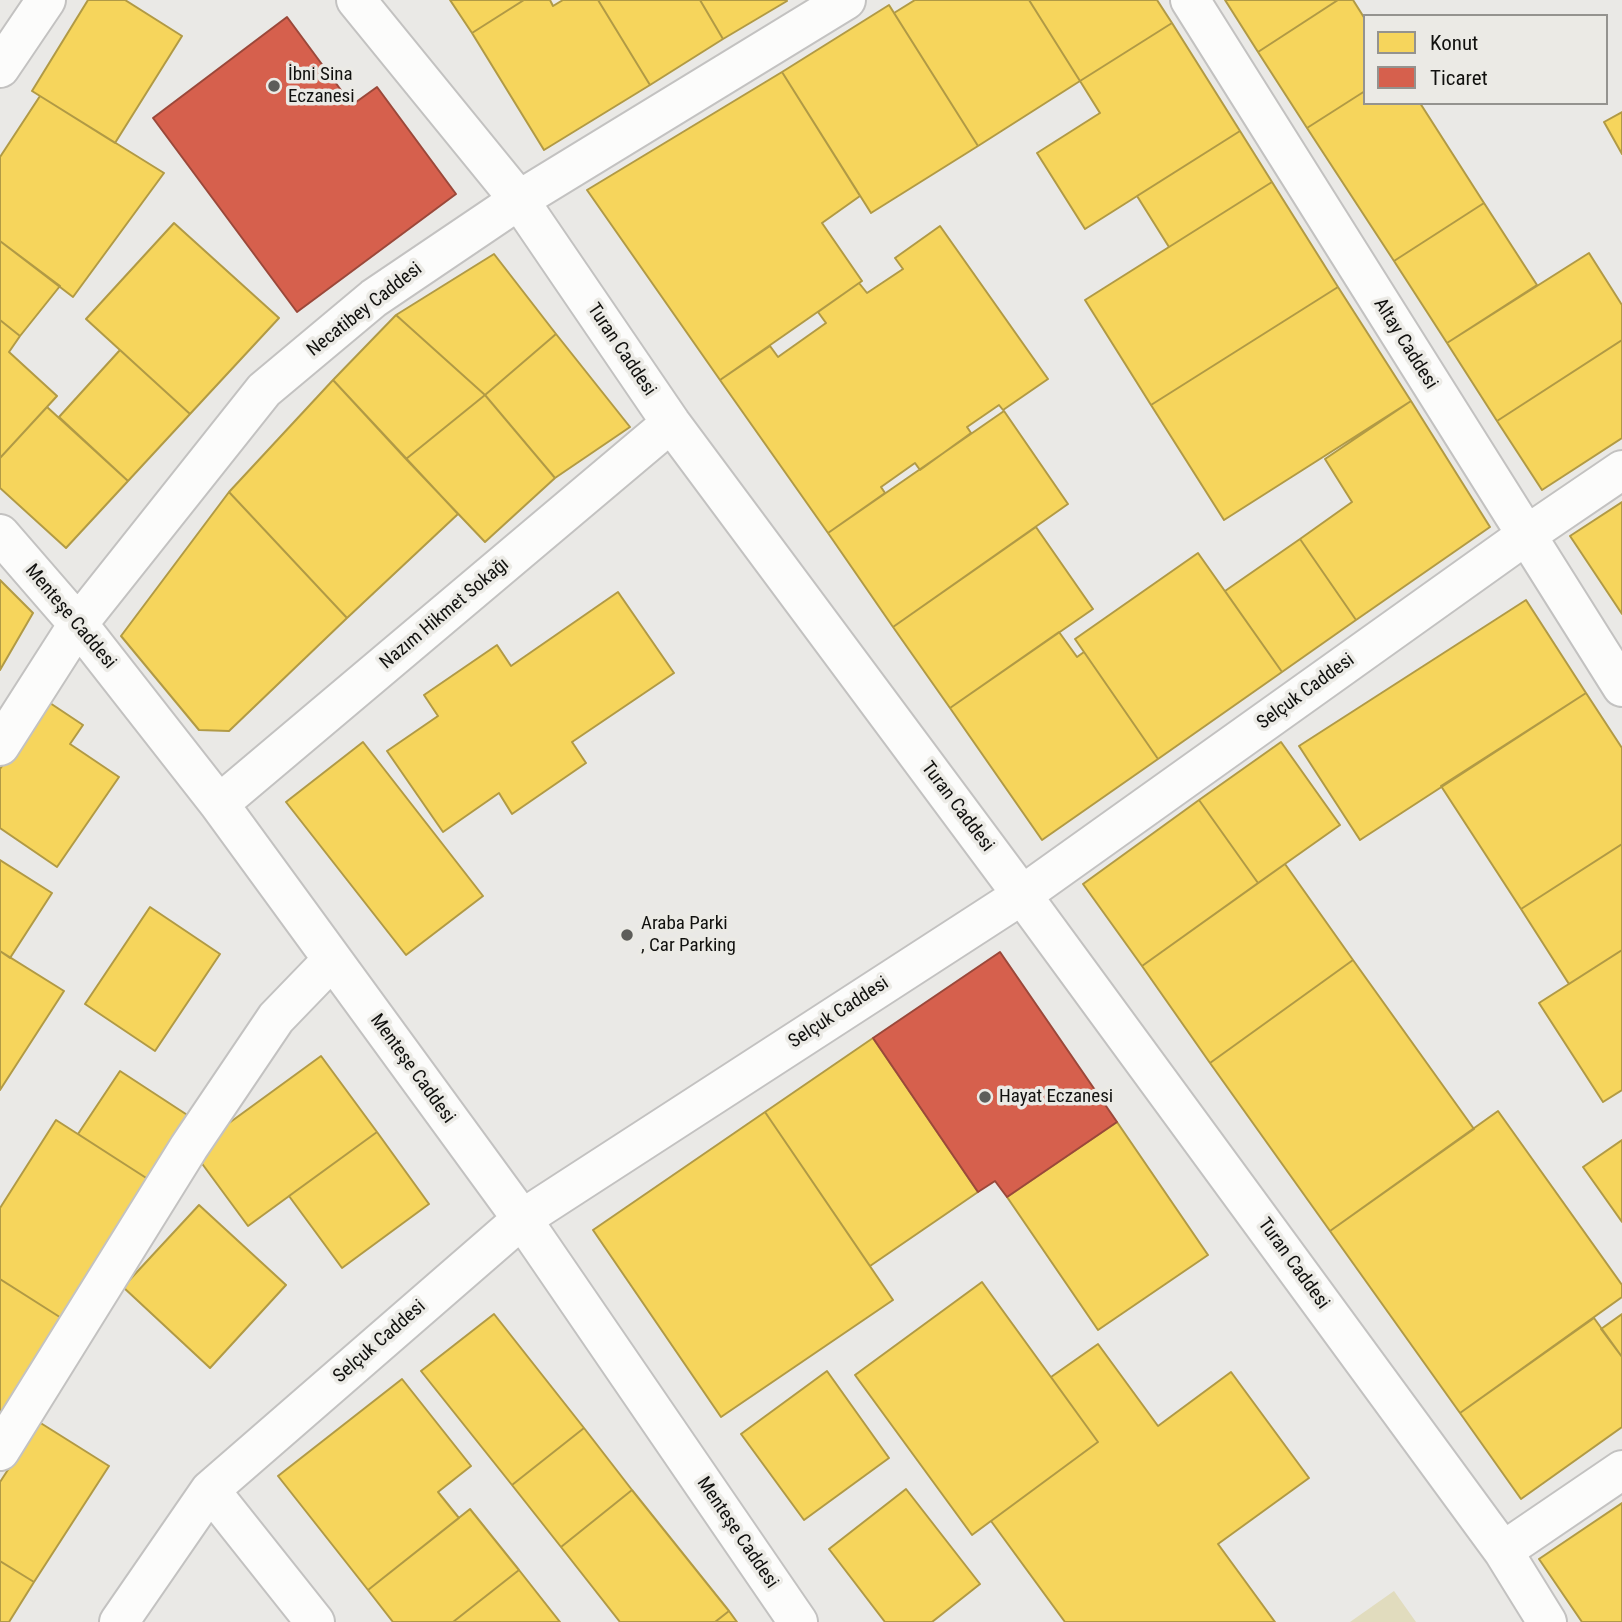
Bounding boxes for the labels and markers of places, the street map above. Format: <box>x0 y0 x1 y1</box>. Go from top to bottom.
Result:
place label: İbni Sina Eczanesi <box>288 64 355 108</box>
marker: İbni Sina Eczanesi <box>266 78 282 94</box>
place label: Araba Parki , Car Parking <box>641 913 736 957</box>
marker: Araba Parki , Car Parking <box>619 927 635 943</box>
place label: Hayat Eczanesi <box>999 1086 1113 1108</box>
marker: Hayat Eczanesi <box>977 1089 993 1105</box>

